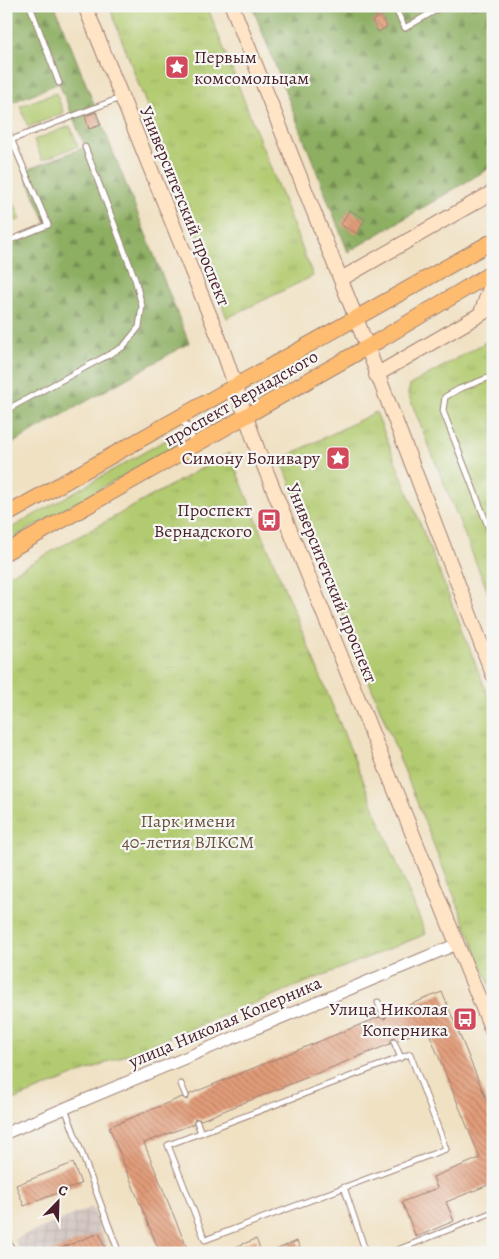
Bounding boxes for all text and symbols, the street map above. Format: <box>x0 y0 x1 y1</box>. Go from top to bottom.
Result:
place label: Первым комсомольцам <box>194 45 309 90</box>
place icon: Первым комсомольцам <box>164 54 190 80</box>
street label: Университетский проспект <box>134 102 236 310</box>
street label: проспект Вернадского <box>160 344 322 452</box>
place icon: Симону Боливару <box>325 445 351 471</box>
place label: Симону Боливару <box>182 446 321 470</box>
street label: Университетский проспект <box>281 479 383 687</box>
place label: Проспект Вернадского <box>154 498 252 543</box>
bus stop icon: Проспект Вернадского <box>256 507 282 533</box>
park label: Парк имени 40-летия ВЛКСМ <box>122 809 254 854</box>
street label: улица Николая Коперника <box>124 970 326 1074</box>
place label: Улица Николая Коперника <box>329 997 449 1042</box>
bus stop icon: Улица Николая Коперника <box>452 1006 478 1032</box>
north arrow <box>32 1176 82 1226</box>
text: С <box>55 1180 71 1201</box>

